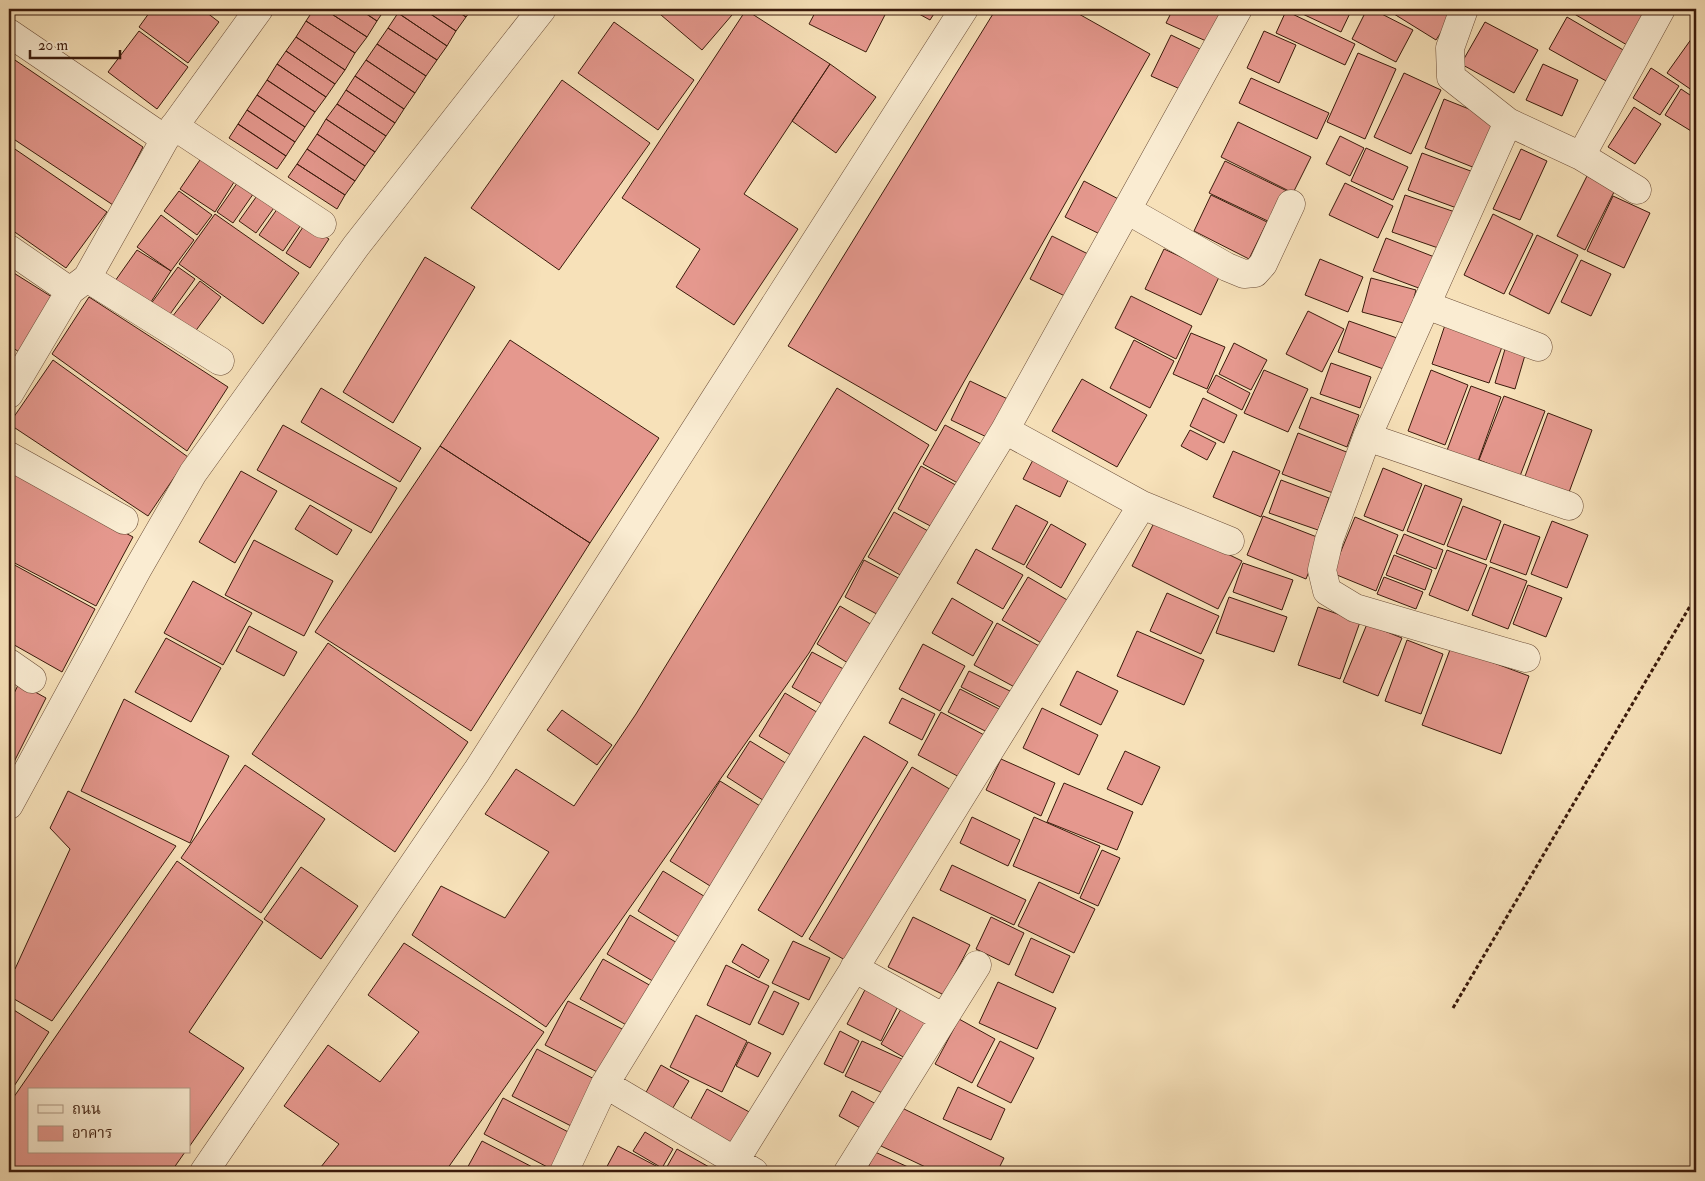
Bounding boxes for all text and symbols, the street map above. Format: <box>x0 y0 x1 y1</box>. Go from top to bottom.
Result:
scale bar <box>30 28 120 60</box>
text: 20 m <box>38 36 68 55</box>
legend <box>28 1088 190 1154</box>
text: ถนน <box>72 1100 101 1119</box>
text: อาคาร <box>72 1124 112 1143</box>

